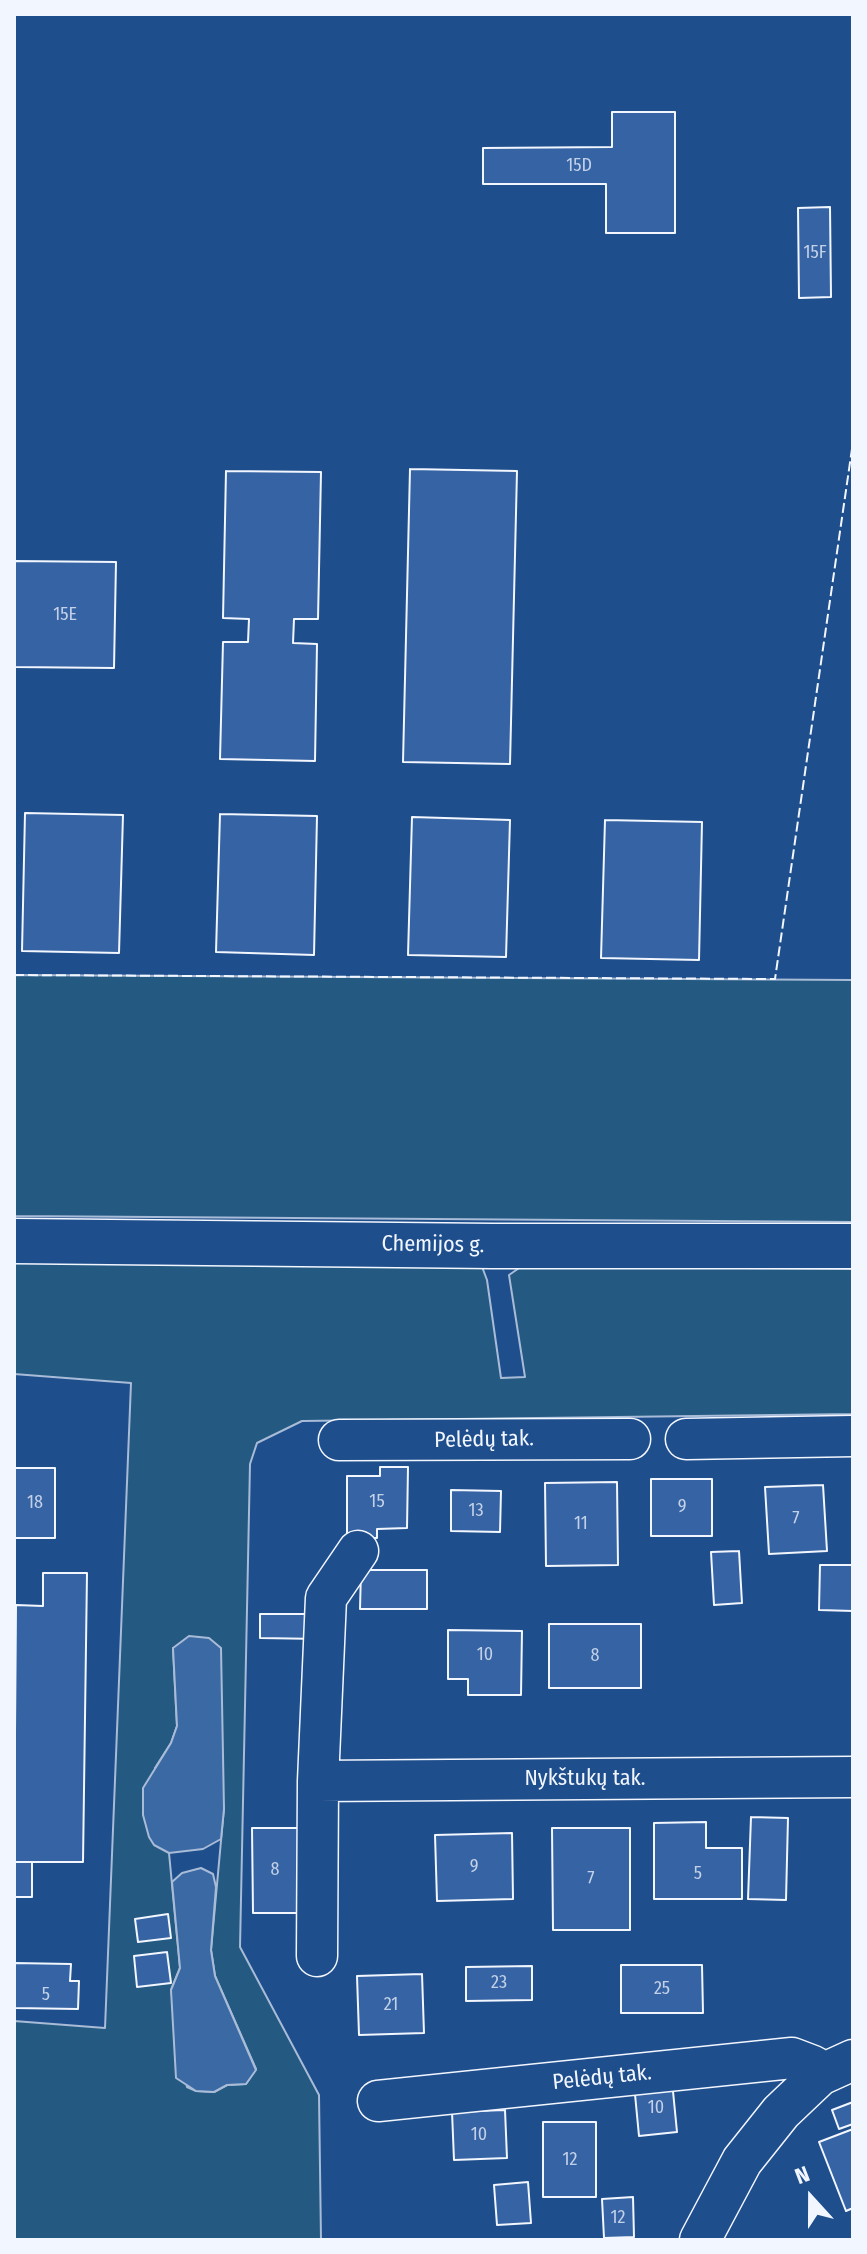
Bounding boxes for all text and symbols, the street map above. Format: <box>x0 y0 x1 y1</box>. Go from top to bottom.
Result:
house number: 15D <box>566 155 592 177</box>
house number: 15F <box>803 242 827 264</box>
house number: 15E <box>53 604 77 626</box>
street label: Chemijos g. <box>381 1231 485 1259</box>
street label: Pelėdų tak. <box>434 1426 534 1454</box>
house number: 15 <box>369 1491 385 1513</box>
house number: 18 <box>27 1492 43 1514</box>
house number: 9 <box>678 1496 686 1518</box>
house number: 13 <box>468 1500 484 1522</box>
house number: 7 <box>792 1508 800 1530</box>
house number: 11 <box>574 1513 588 1535</box>
house number: 10 <box>477 1644 493 1666</box>
house number: 8 <box>591 1645 599 1667</box>
street label: Nykštukų tak. <box>525 1766 645 1792</box>
house number: 9 <box>470 1856 478 1878</box>
house number: 8 <box>271 1859 279 1881</box>
house number: 5 <box>694 1863 702 1885</box>
house number: 7 <box>587 1868 595 1890</box>
house number: 23 <box>491 1972 507 1994</box>
house number: 25 <box>654 1978 670 2000</box>
house number: 5 <box>42 1984 50 2006</box>
house number: 21 <box>384 1994 398 2016</box>
street label: Pelėdų tak. <box>551 2060 653 2096</box>
house number: 10 <box>648 2097 664 2119</box>
house number: 10 <box>471 2124 487 2146</box>
house number: 12 <box>563 2149 577 2171</box>
north arrow <box>771 2158 851 2238</box>
text: N <box>791 2160 813 2190</box>
house number: 12 <box>611 2207 625 2229</box>

